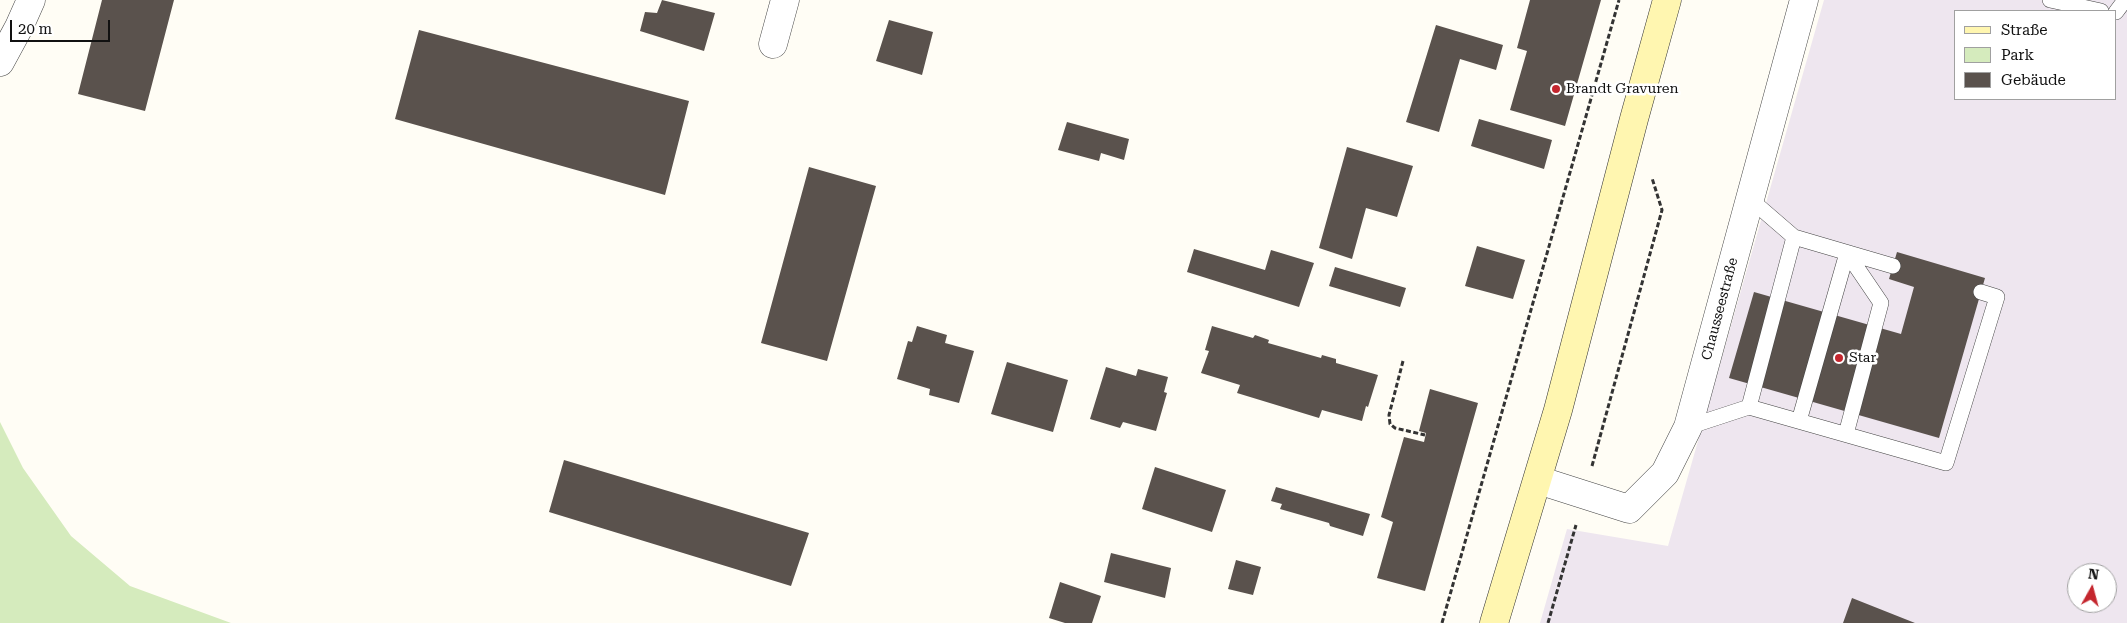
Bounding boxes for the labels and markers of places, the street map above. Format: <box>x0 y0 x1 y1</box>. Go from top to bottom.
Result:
place label: Brandt Gravuren <box>1566 81 1678 97</box>
marker: Brandt Gravuren <box>1550 83 1562 95</box>
place label: Star <box>1849 350 1876 366</box>
marker: Star <box>1833 352 1845 364</box>

